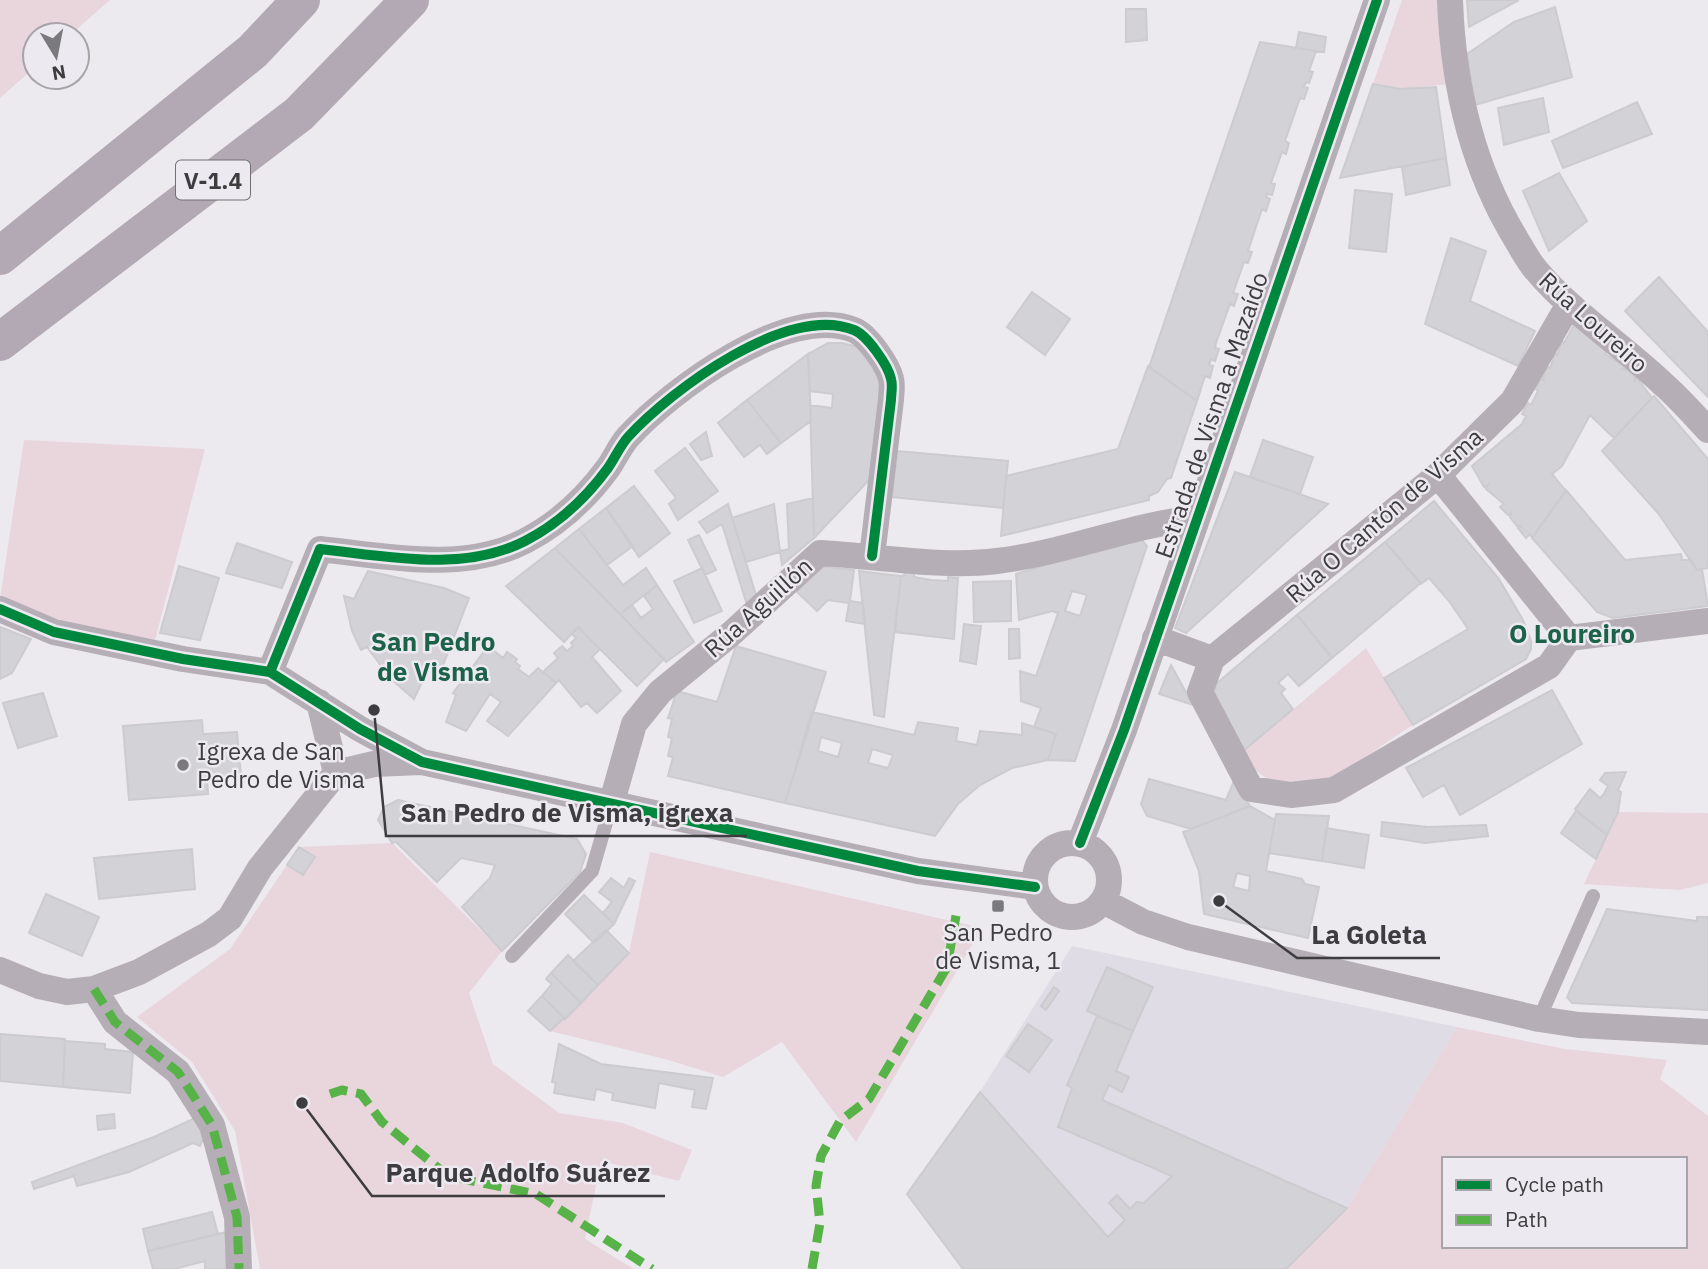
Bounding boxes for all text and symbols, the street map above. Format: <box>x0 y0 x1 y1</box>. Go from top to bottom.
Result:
north arrow <box>21 21 91 91</box>
text: N <box>50 60 68 86</box>
road number: V-1.4 <box>176 160 250 200</box>
street label: Rúa Loureiro <box>1533 264 1655 380</box>
street label: Estrada de Visma a Mazaído <box>1147 268 1275 562</box>
street label: Rúa O Cantón de Visma <box>1279 420 1489 610</box>
street label: Rúa Aguillón <box>697 550 819 664</box>
district label: O Loureiro <box>1509 616 1635 650</box>
district label: San Pedro de Visma <box>371 624 495 688</box>
place label: Igrexa de San Pedro de Visma <box>197 735 365 795</box>
marker: Igrexa de San Pedro de Visma <box>175 757 191 773</box>
callout: San Pedro de Visma, igrexa <box>386 789 747 836</box>
text: San Pedro de Visma, igrexa <box>401 795 734 829</box>
marker: San Pedro de Visma, 1 <box>990 898 1006 914</box>
callout: La Goleta <box>1297 911 1440 958</box>
place label: San Pedro de Visma, 1 <box>935 916 1061 976</box>
text: La Goleta <box>1311 917 1427 951</box>
callout: Parque Adolfo Suárez <box>372 1149 665 1196</box>
text: Parque Adolfo Suárez <box>386 1155 651 1189</box>
legend <box>1442 1157 1687 1248</box>
text: Cycle path <box>1505 1170 1604 1198</box>
text: Path <box>1505 1205 1548 1233</box>

